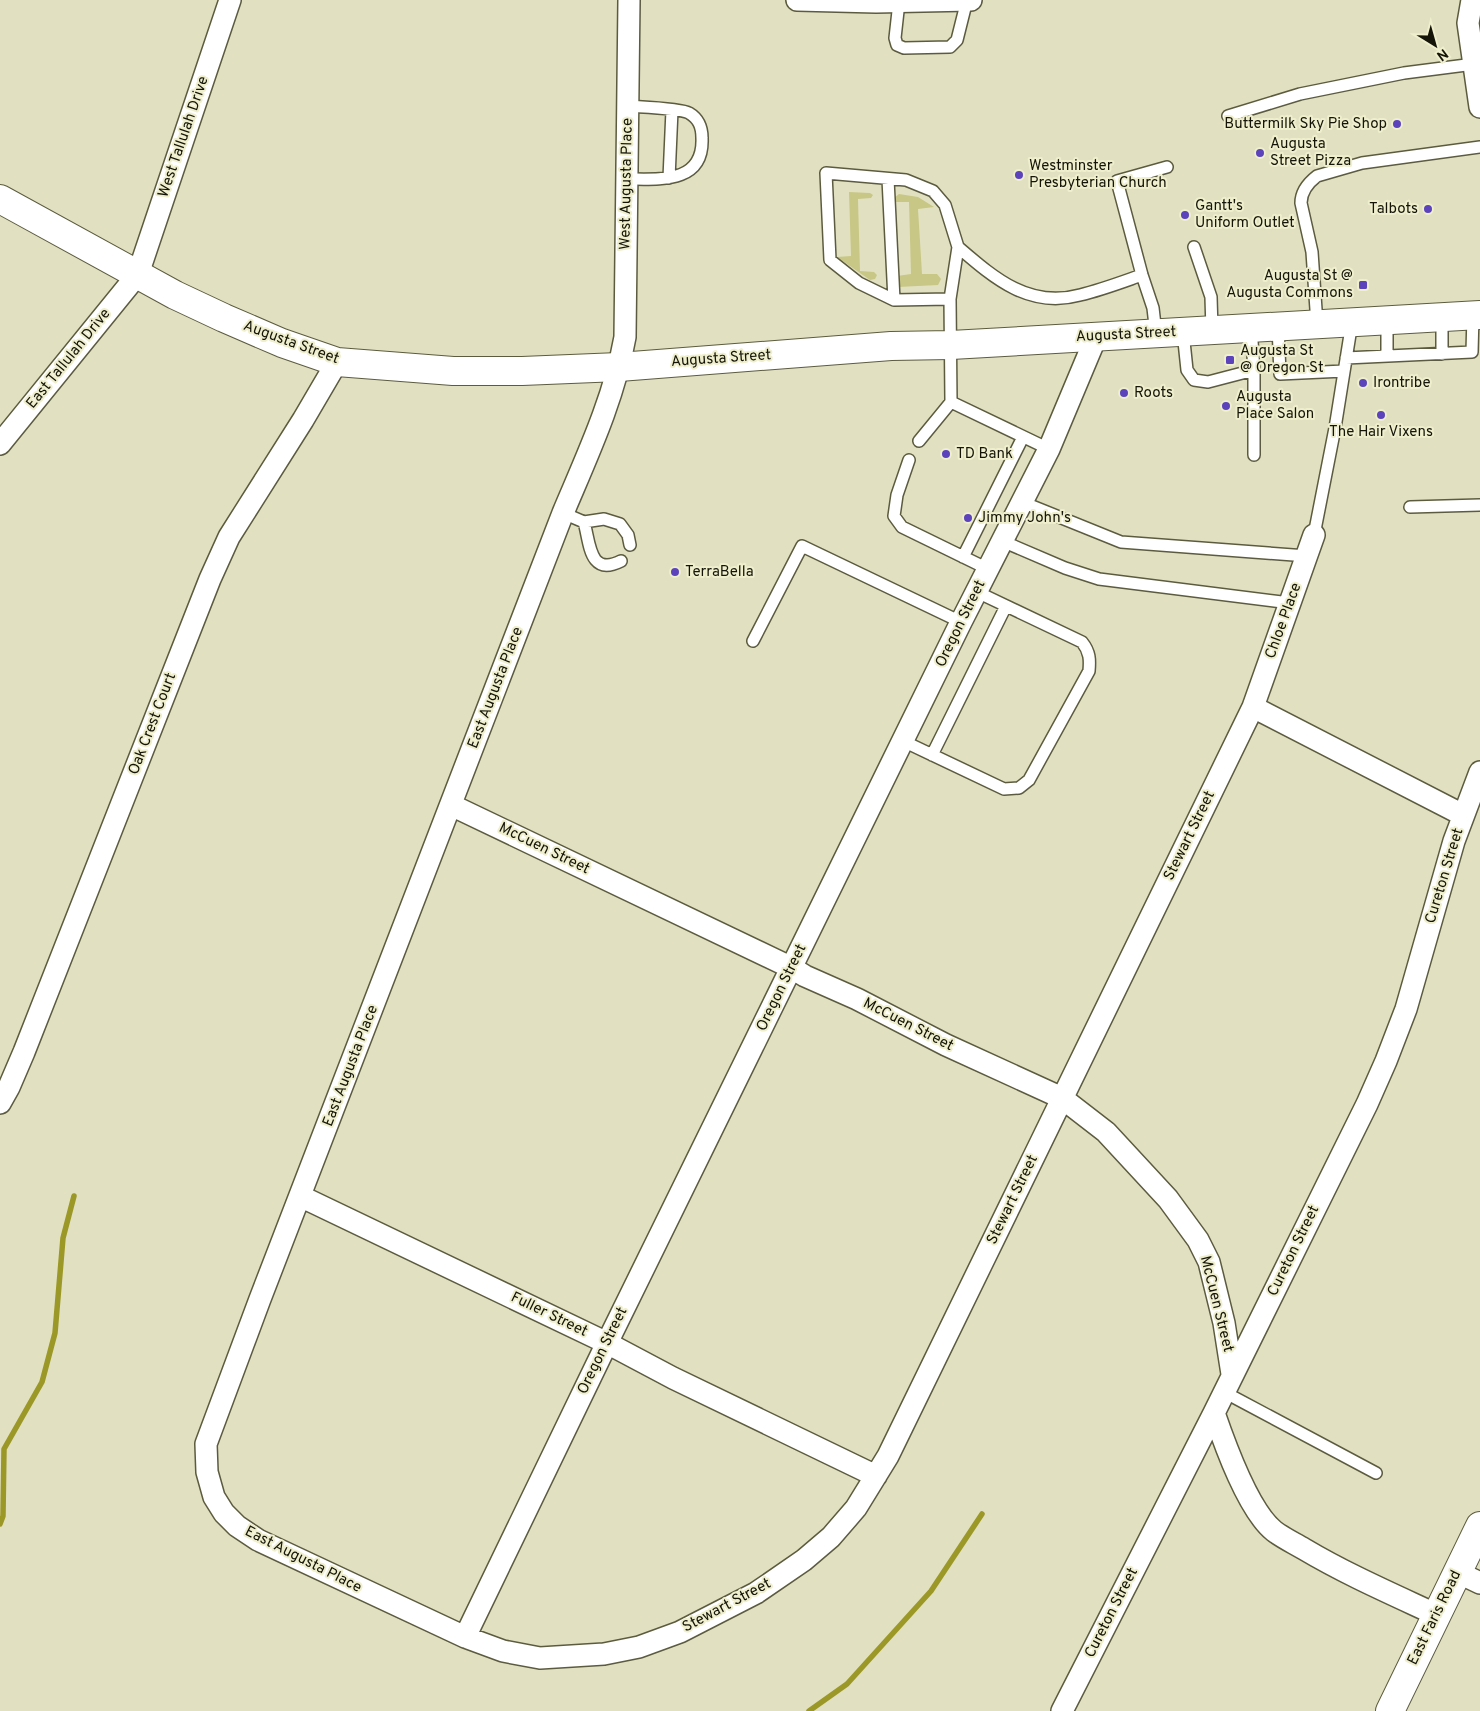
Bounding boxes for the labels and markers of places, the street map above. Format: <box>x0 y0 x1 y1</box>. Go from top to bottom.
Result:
place label: Buttermilk Sky Pie Shop <box>1224 115 1387 134</box>
marker: Buttermilk Sky Pie Shop <box>1391 118 1403 130</box>
place label: Augusta Street Pizza <box>1270 135 1351 171</box>
marker: Augusta Street Pizza <box>1254 147 1266 159</box>
place label: Westminster Presbyterian Church <box>1029 157 1167 193</box>
marker: Westminster Presbyterian Church <box>1013 169 1025 181</box>
place label: Gantt's Uniform Outlet <box>1195 197 1295 233</box>
place label: Talbots <box>1369 200 1418 219</box>
marker: Talbots <box>1422 203 1434 215</box>
marker: Gantt's Uniform Outlet <box>1179 209 1191 221</box>
place label: Augusta St @ Augusta Commons <box>1226 267 1353 303</box>
marker: Augusta St @ Augusta Commons <box>1357 279 1369 291</box>
place label: Augusta St @ Oregon St <box>1240 342 1324 378</box>
marker: Augusta St @ Oregon St <box>1224 354 1236 366</box>
place label: Irontribe <box>1373 374 1431 393</box>
marker: Irontribe <box>1357 377 1369 389</box>
place label: Roots <box>1134 384 1173 403</box>
marker: Roots <box>1118 387 1130 399</box>
place label: Augusta Place Salon <box>1236 388 1314 424</box>
marker: Augusta Place Salon <box>1220 400 1232 412</box>
marker: The Hair Vixens <box>1375 409 1387 421</box>
place label: The Hair Vixens <box>1329 423 1433 442</box>
place label: TD Bank <box>956 445 1013 464</box>
marker: TD Bank <box>940 448 952 460</box>
place label: Jimmy John's <box>978 509 1071 528</box>
marker: Jimmy John's <box>962 512 974 524</box>
place label: TerraBella <box>685 563 754 582</box>
marker: TerraBella <box>669 566 681 578</box>

